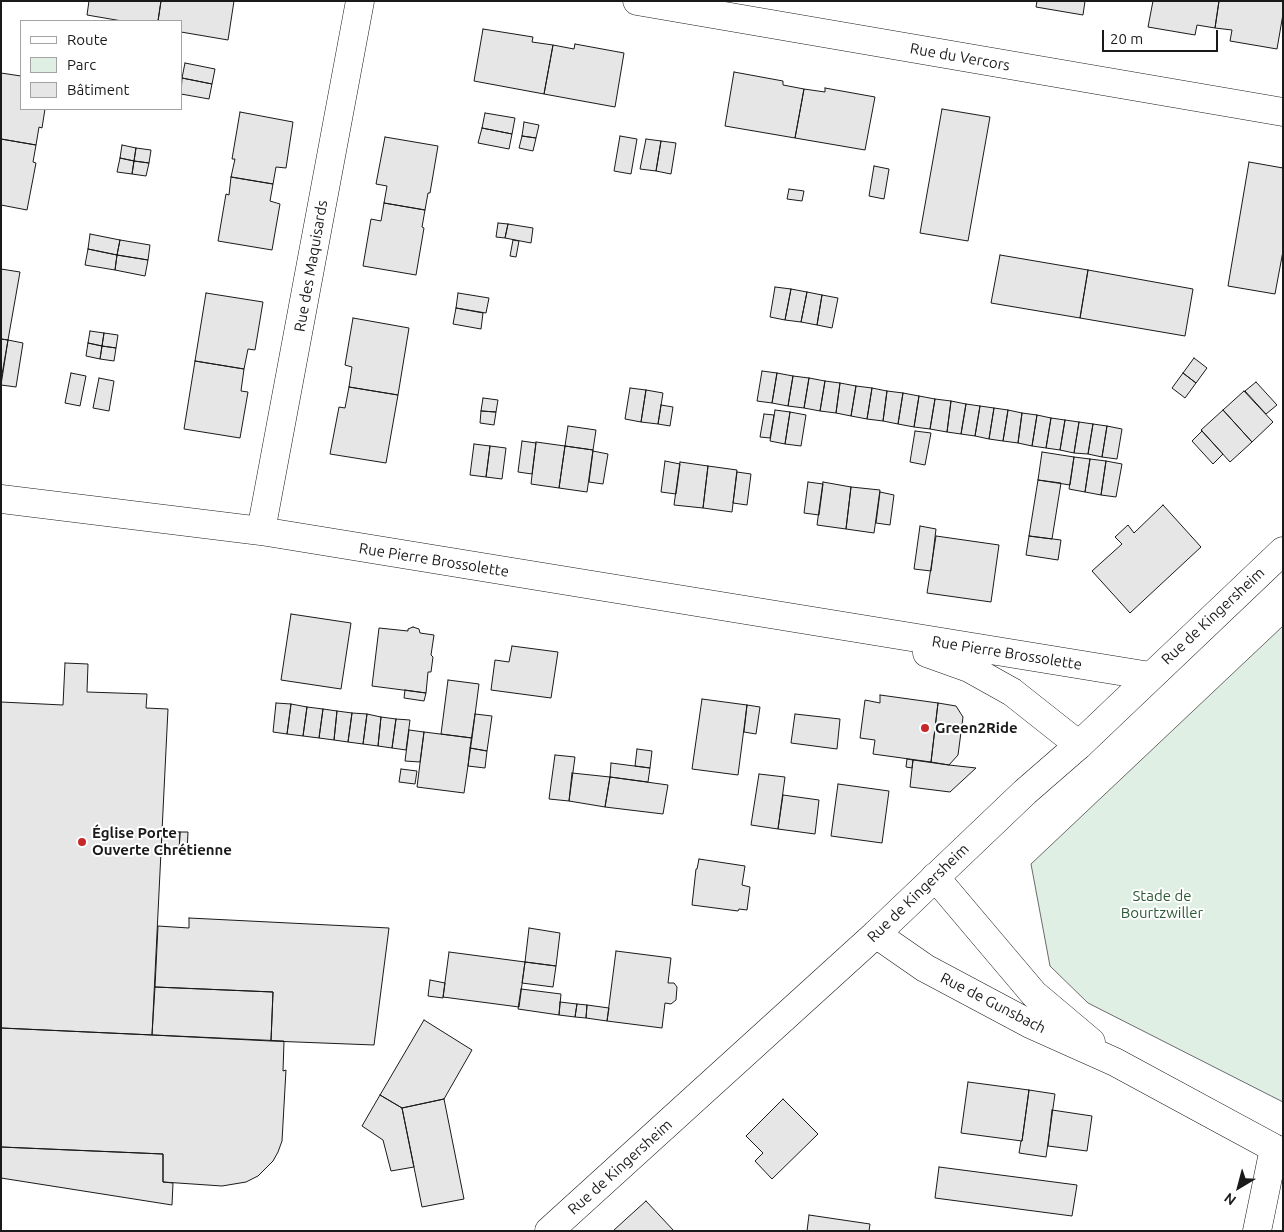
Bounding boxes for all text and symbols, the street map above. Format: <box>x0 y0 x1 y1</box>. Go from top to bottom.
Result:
legend <box>20 20 182 110</box>
scale bar <box>1104 20 1220 52</box>
text: 20 m <box>1110 30 1143 47</box>
text: Route <box>67 31 108 48</box>
street label: Rue du Vercors <box>909 39 1011 75</box>
text: Parc <box>67 56 96 73</box>
text: Bâtiment <box>67 81 129 98</box>
street label: Rue des Maquisards <box>291 199 331 333</box>
street label: Rue Pierre Brossolette <box>358 539 510 581</box>
street label: Rue de Kingersheim <box>1158 564 1268 668</box>
street label: Rue Pierre Brossolette <box>931 632 1083 674</box>
place label: Green2Ride <box>935 719 1018 737</box>
marker: Green2Ride <box>919 722 931 734</box>
place label: Église Porte Ouverte Chrétienne <box>92 824 232 859</box>
marker: Église Porte Ouverte Chrétienne <box>76 836 88 848</box>
street label: Rue de Kingersheim <box>863 840 973 946</box>
park label: Stade de Bourtzwiller <box>1121 887 1203 922</box>
street label: Rue de Gunsbach <box>937 969 1049 1037</box>
street label: Rue de Kingersheim <box>564 1115 676 1219</box>
north arrow <box>1214 1162 1264 1212</box>
text: N <box>1221 1189 1239 1209</box>

